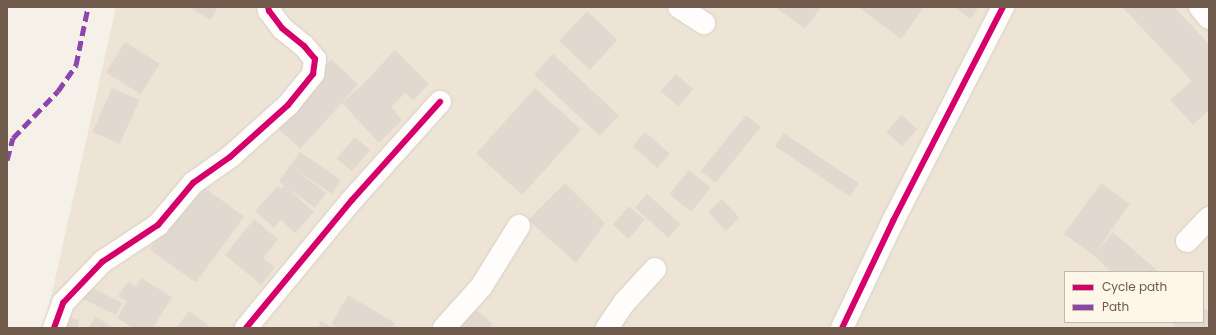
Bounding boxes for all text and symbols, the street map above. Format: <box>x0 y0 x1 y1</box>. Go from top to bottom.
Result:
legend <box>1064 271 1204 323</box>
text: Cycle path <box>1102 278 1167 295</box>
text: Path <box>1102 298 1129 315</box>

